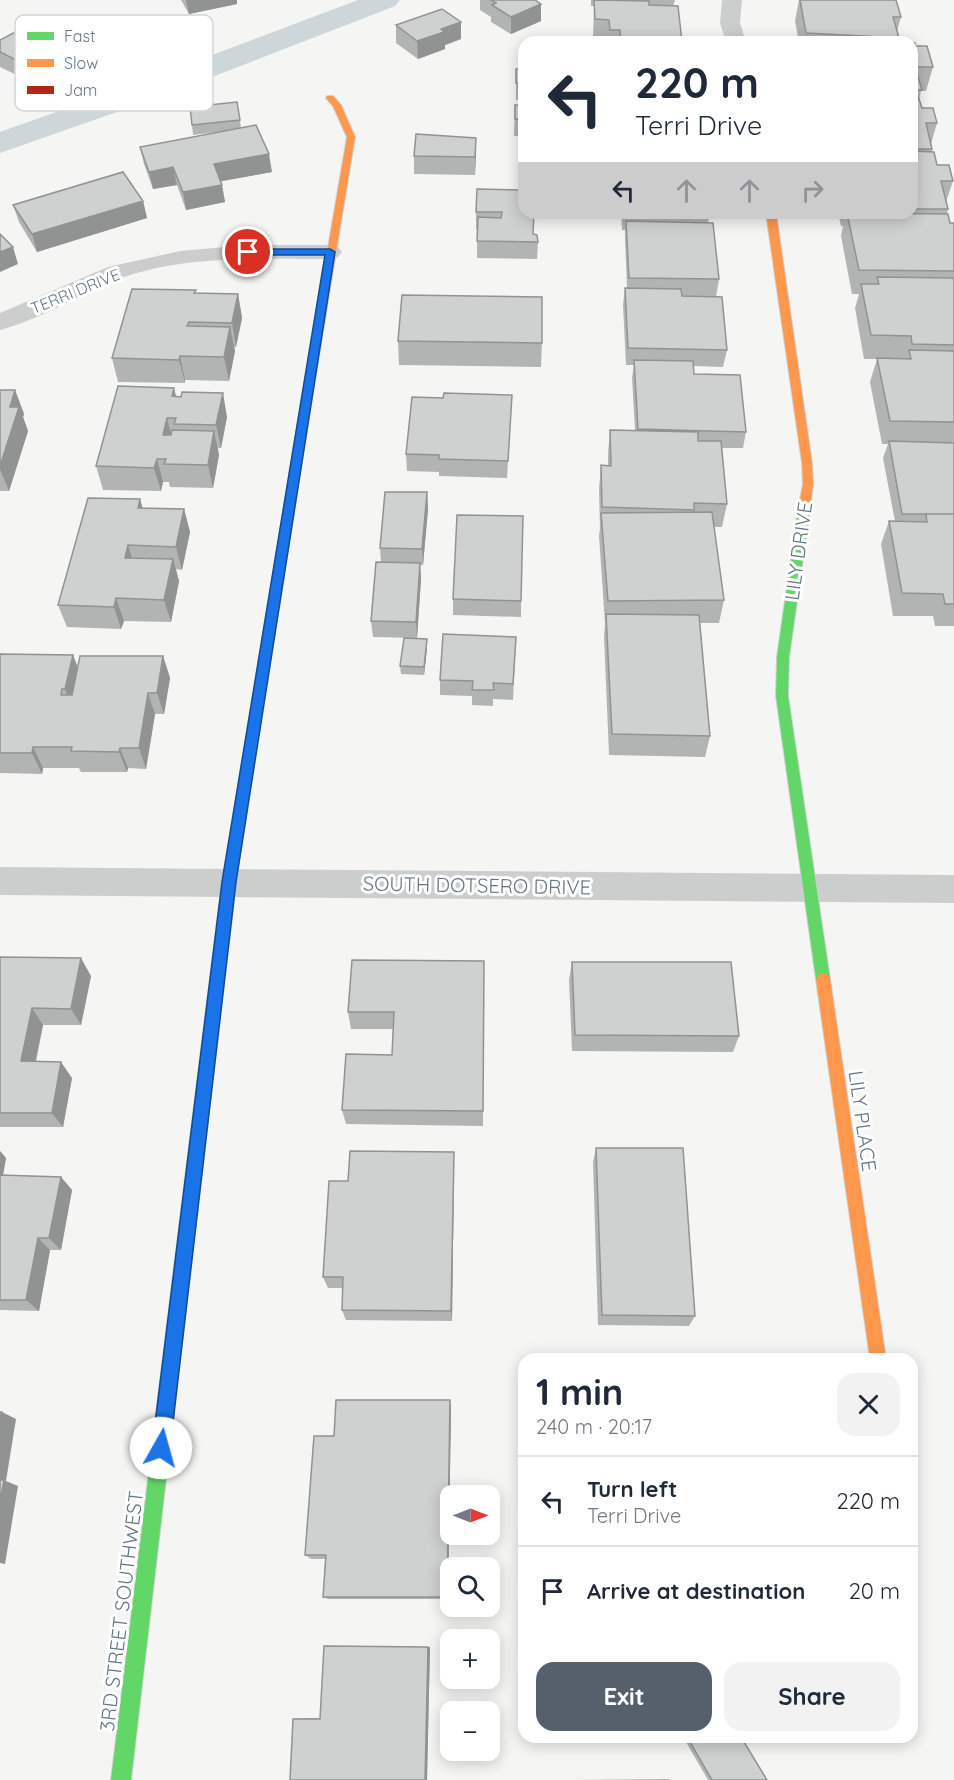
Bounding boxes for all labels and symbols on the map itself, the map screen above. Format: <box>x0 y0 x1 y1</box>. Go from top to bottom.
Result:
legend <box>15 15 213 111</box>
text: Fast <box>64 26 95 46</box>
text: Slow <box>64 53 98 73</box>
text: Jam <box>64 80 97 100</box>
pin <box>222 226 273 277</box>
street label: TERRI DRIVE <box>27 264 123 318</box>
street label: LILY DRIVE <box>779 500 817 602</box>
street label: SOUTH DOTSERO DRIVE <box>363 871 591 899</box>
street label: LILY PLACE <box>844 1069 882 1173</box>
position arrow <box>129 1416 193 1480</box>
north arrow <box>440 1485 500 1545</box>
street label: 3RD STREET SOUTHWEST <box>94 1489 148 1733</box>

